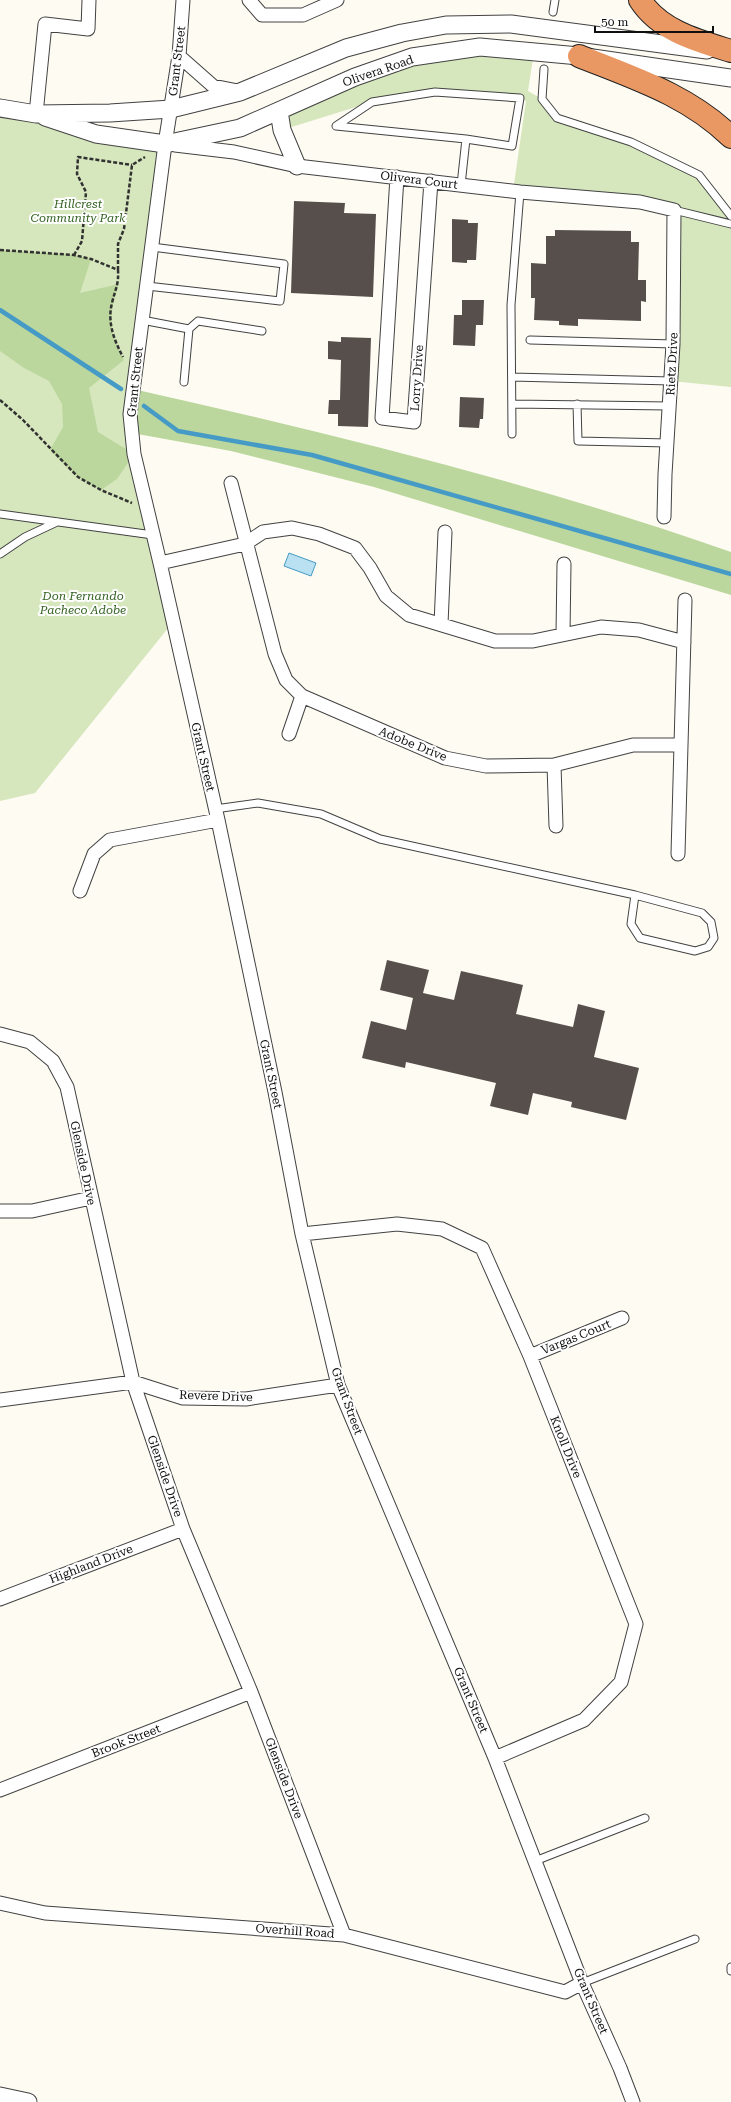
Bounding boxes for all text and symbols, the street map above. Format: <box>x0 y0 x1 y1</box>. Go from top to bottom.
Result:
scale bar <box>595 8 713 34</box>
text: 50 m <box>601 15 628 29</box>
street label: Grant Street <box>166 25 188 97</box>
street label: Olivera Road <box>341 52 416 90</box>
street label: Olivera Court <box>380 168 459 192</box>
park label: Hillcrest Community Park <box>31 197 126 225</box>
street label: Rietz Drive <box>663 332 681 396</box>
street label: Lorry Drive <box>408 344 426 412</box>
street label: Grant Street <box>124 346 146 418</box>
park label: Don Fernando Pacheco Adobe <box>39 589 126 617</box>
street label: Grant Street <box>188 721 218 793</box>
street label: Adobe Drive <box>377 724 449 764</box>
street label: Grant Street <box>257 1038 285 1110</box>
street label: Glenside Drive <box>67 1120 99 1207</box>
street label: Vargas Court <box>539 1316 613 1357</box>
street label: Grant Street <box>328 1366 366 1437</box>
street label: Revere Drive <box>179 1388 253 1404</box>
street label: Knoll Drive <box>547 1414 585 1480</box>
street label: Glenside Drive <box>144 1433 186 1519</box>
street label: Highland Drive <box>47 1542 135 1586</box>
street label: Grant Street <box>451 1665 491 1736</box>
street label: Brook Street <box>90 1721 163 1761</box>
street label: Glenside Drive <box>262 1736 306 1821</box>
street label: Overhill Road <box>255 1921 335 1941</box>
street label: Grant Street <box>571 1966 611 2037</box>

